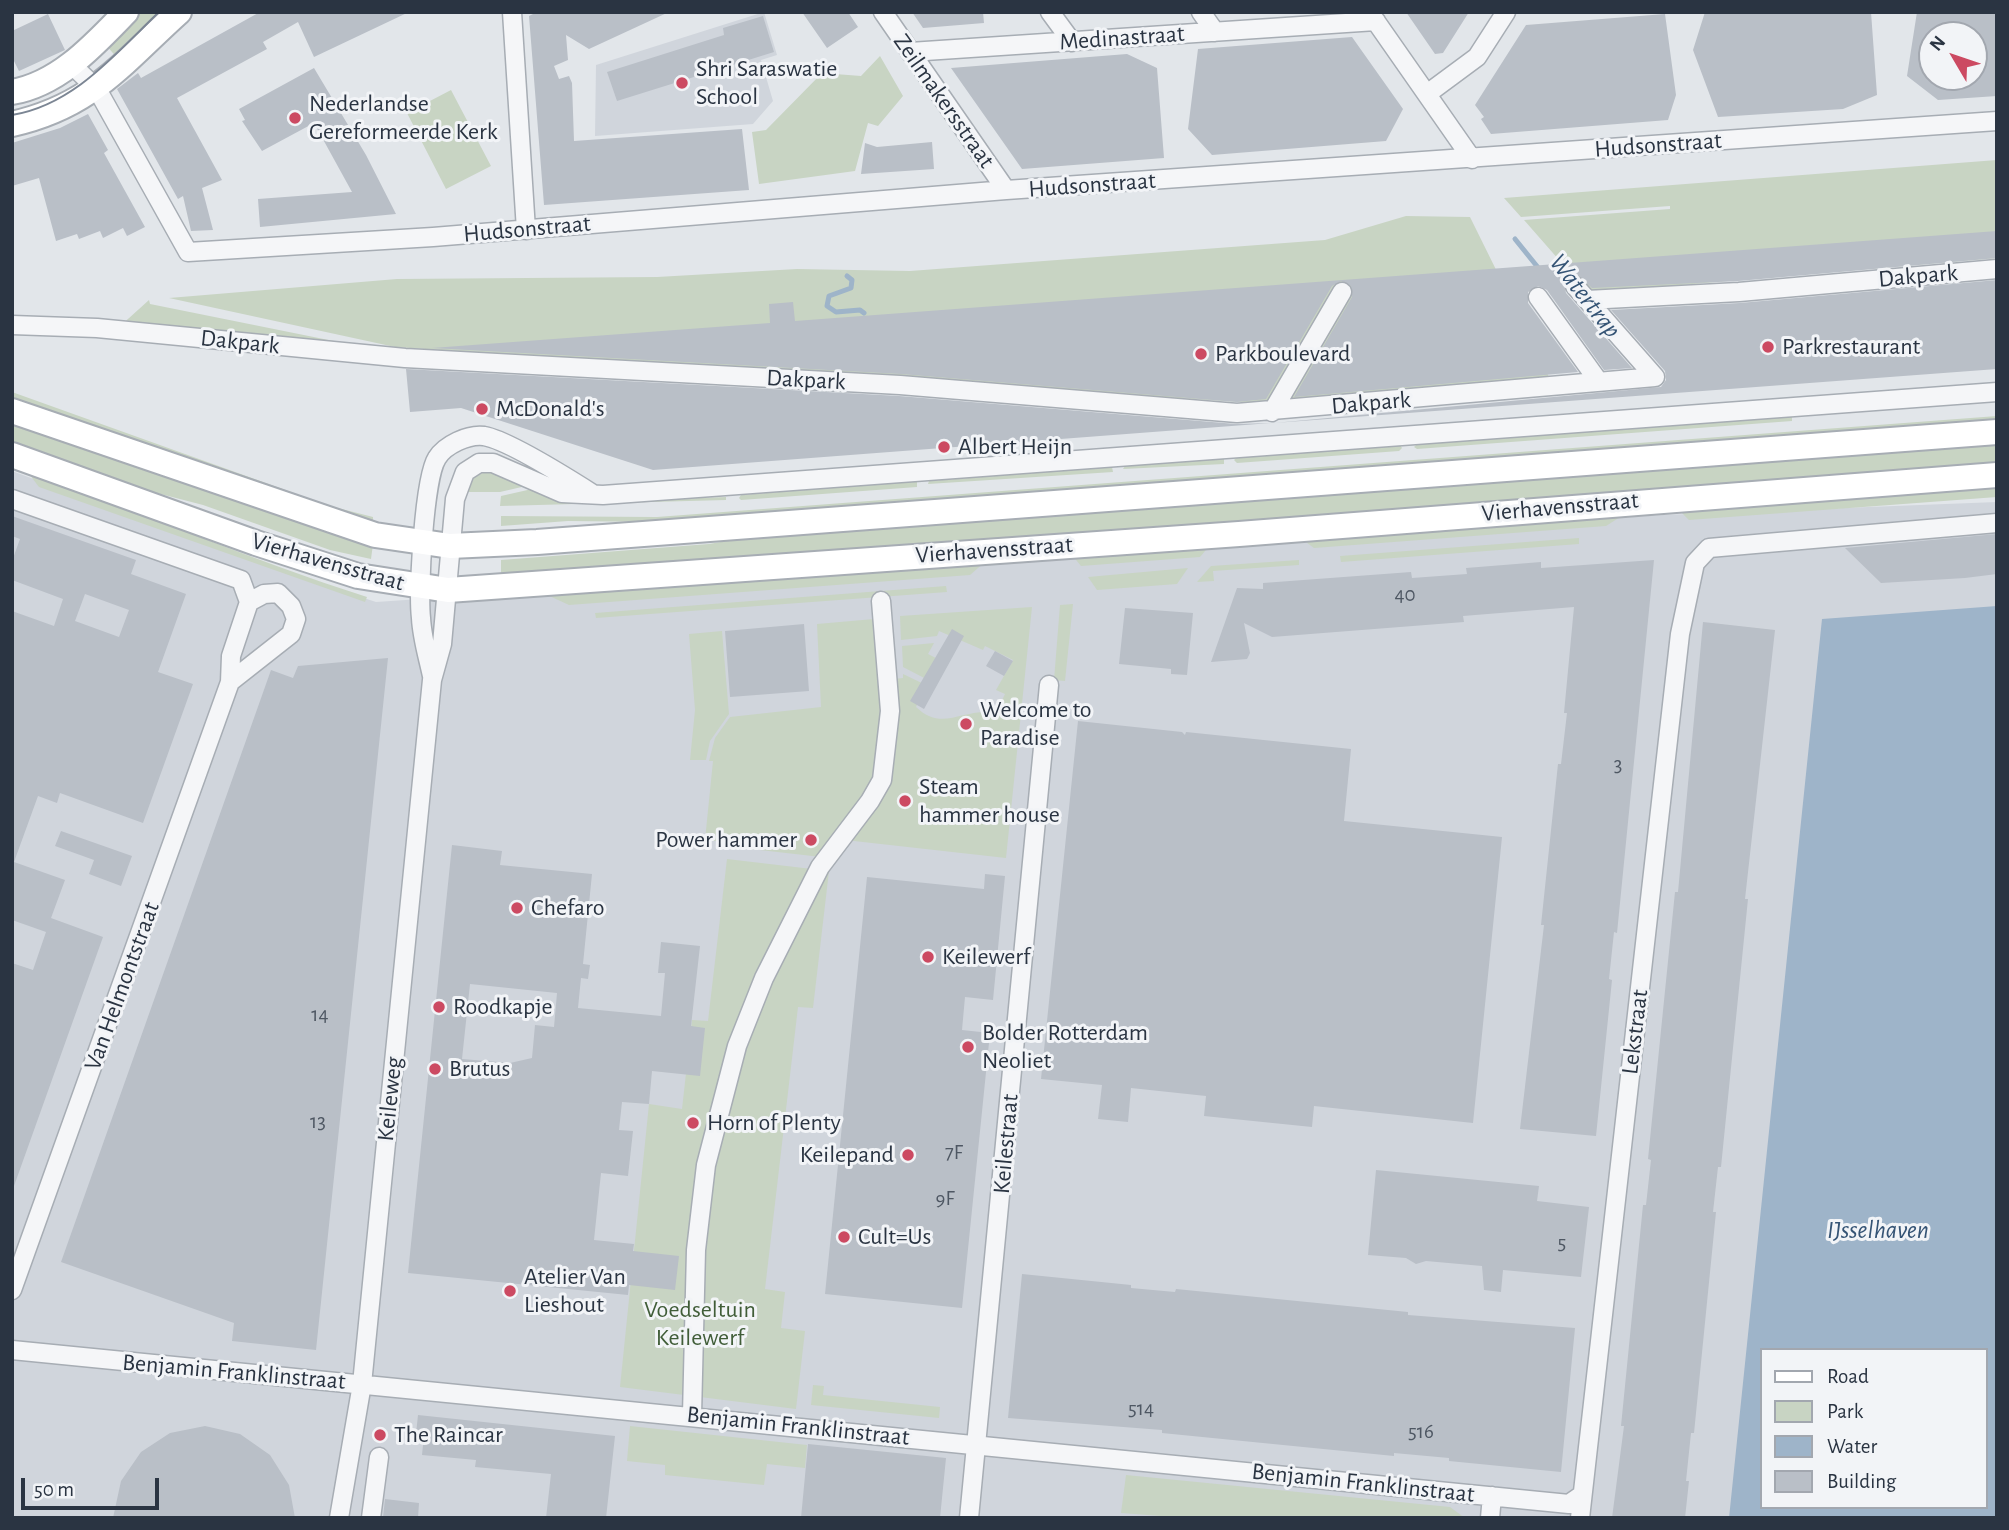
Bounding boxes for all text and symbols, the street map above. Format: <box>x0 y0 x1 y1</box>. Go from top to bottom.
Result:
street label: Medinastraat <box>1059 19 1185 57</box>
north arrow <box>1918 21 1988 91</box>
street label: Zeilmakersstraat <box>887 28 1001 174</box>
text: N <box>1926 33 1949 55</box>
place label: Shri Saraswatie School <box>696 55 837 111</box>
marker: Shri Saraswatie School <box>674 75 690 91</box>
place label: Nederlandse Gereformeerde Kerk <box>309 90 498 146</box>
marker: Nederlandse Gereformeerde Kerk <box>287 110 303 126</box>
street label: Hudsonstraat <box>1593 126 1723 164</box>
street label: Hudsonstraat <box>1027 166 1157 204</box>
street label: Hudsonstraat <box>462 209 592 249</box>
water label: Watertrap <box>1542 248 1628 344</box>
street label: Dakpark <box>1877 258 1959 294</box>
street label: Dakpark <box>199 324 281 360</box>
place label: Parkrestaurant <box>1782 333 1920 361</box>
marker: Parkrestaurant <box>1760 339 1776 355</box>
place label: Parkboulevard <box>1215 340 1351 368</box>
marker: Parkboulevard <box>1193 346 1209 362</box>
street label: Dakpark <box>766 364 846 396</box>
street label: Dakpark <box>1330 385 1412 421</box>
place label: McDonald's <box>496 395 605 423</box>
marker: McDonald's <box>474 401 490 417</box>
place label: Albert Heijn <box>958 433 1072 461</box>
marker: Albert Heijn <box>936 439 952 455</box>
street label: Vierhavensstraat <box>1480 486 1640 528</box>
street label: Vierhavensstraat <box>248 526 408 598</box>
street label: Vierhavensstraat <box>914 530 1074 570</box>
house number: 40 <box>1394 582 1416 608</box>
place label: Welcome to Paradise <box>980 696 1091 752</box>
marker: Welcome to Paradise <box>958 716 974 732</box>
house number: 3 <box>1614 752 1622 778</box>
place label: Steam hammer house <box>919 773 1060 829</box>
marker: Steam hammer house <box>897 793 913 809</box>
place label: Power hammer <box>655 826 797 854</box>
marker: Power hammer <box>803 832 819 848</box>
place label: Chefaro <box>531 894 604 922</box>
street label: Van Helmontstraat <box>78 898 166 1074</box>
marker: Chefaro <box>509 900 525 916</box>
place label: Keilewerf <box>942 943 1030 971</box>
marker: Keilewerf <box>920 949 936 965</box>
street label: Lekstraat <box>1615 988 1655 1076</box>
place label: Roodkapje <box>453 993 553 1021</box>
marker: Roodkapje <box>431 999 447 1015</box>
house number: 14 <box>311 1002 329 1028</box>
place label: Bolder Rotterdam Neoliet <box>982 1019 1148 1075</box>
marker: Bolder Rotterdam Neoliet <box>960 1039 976 1055</box>
street label: Keileweg <box>371 1055 409 1143</box>
place label: Brutus <box>449 1055 510 1083</box>
marker: Brutus <box>427 1061 443 1077</box>
street label: Keilestraat <box>987 1093 1025 1195</box>
house number: 13 <box>310 1109 326 1135</box>
place label: Horn of Plenty <box>707 1109 841 1137</box>
marker: Horn of Plenty <box>685 1115 701 1131</box>
house number: 7F <box>945 1140 963 1166</box>
place label: Keilepand <box>800 1141 894 1169</box>
marker: Keilepand <box>900 1147 916 1163</box>
house number: 9F <box>936 1186 954 1212</box>
water label: IJsselhaven <box>1827 1214 1929 1246</box>
place label: Cult=Us <box>858 1223 931 1251</box>
marker: Cult=Us <box>836 1229 852 1245</box>
house number: 5 <box>1558 1230 1566 1256</box>
place label: Atelier Van Lieshout <box>524 1263 626 1319</box>
marker: Atelier Van Lieshout <box>502 1283 518 1299</box>
park label: Voedseltuin Keilewerf <box>644 1296 756 1352</box>
street label: Benjamin Franklinstraat <box>121 1348 347 1396</box>
legend <box>1760 1348 1988 1509</box>
text: Road <box>1827 1366 1869 1387</box>
house number: 514 <box>1128 1396 1154 1422</box>
street label: Benjamin Franklinstraat <box>685 1400 911 1452</box>
text: Park <box>1827 1401 1863 1422</box>
house number: 516 <box>1408 1419 1434 1445</box>
place label: The Raincar <box>394 1421 503 1449</box>
marker: The Raincar <box>372 1427 388 1443</box>
text: Water <box>1827 1436 1877 1457</box>
street label: Benjamin Franklinstraat <box>1250 1457 1476 1509</box>
scale bar <box>24 1464 163 1508</box>
text: Building <box>1827 1471 1896 1492</box>
text: 50 m <box>34 1479 74 1500</box>

